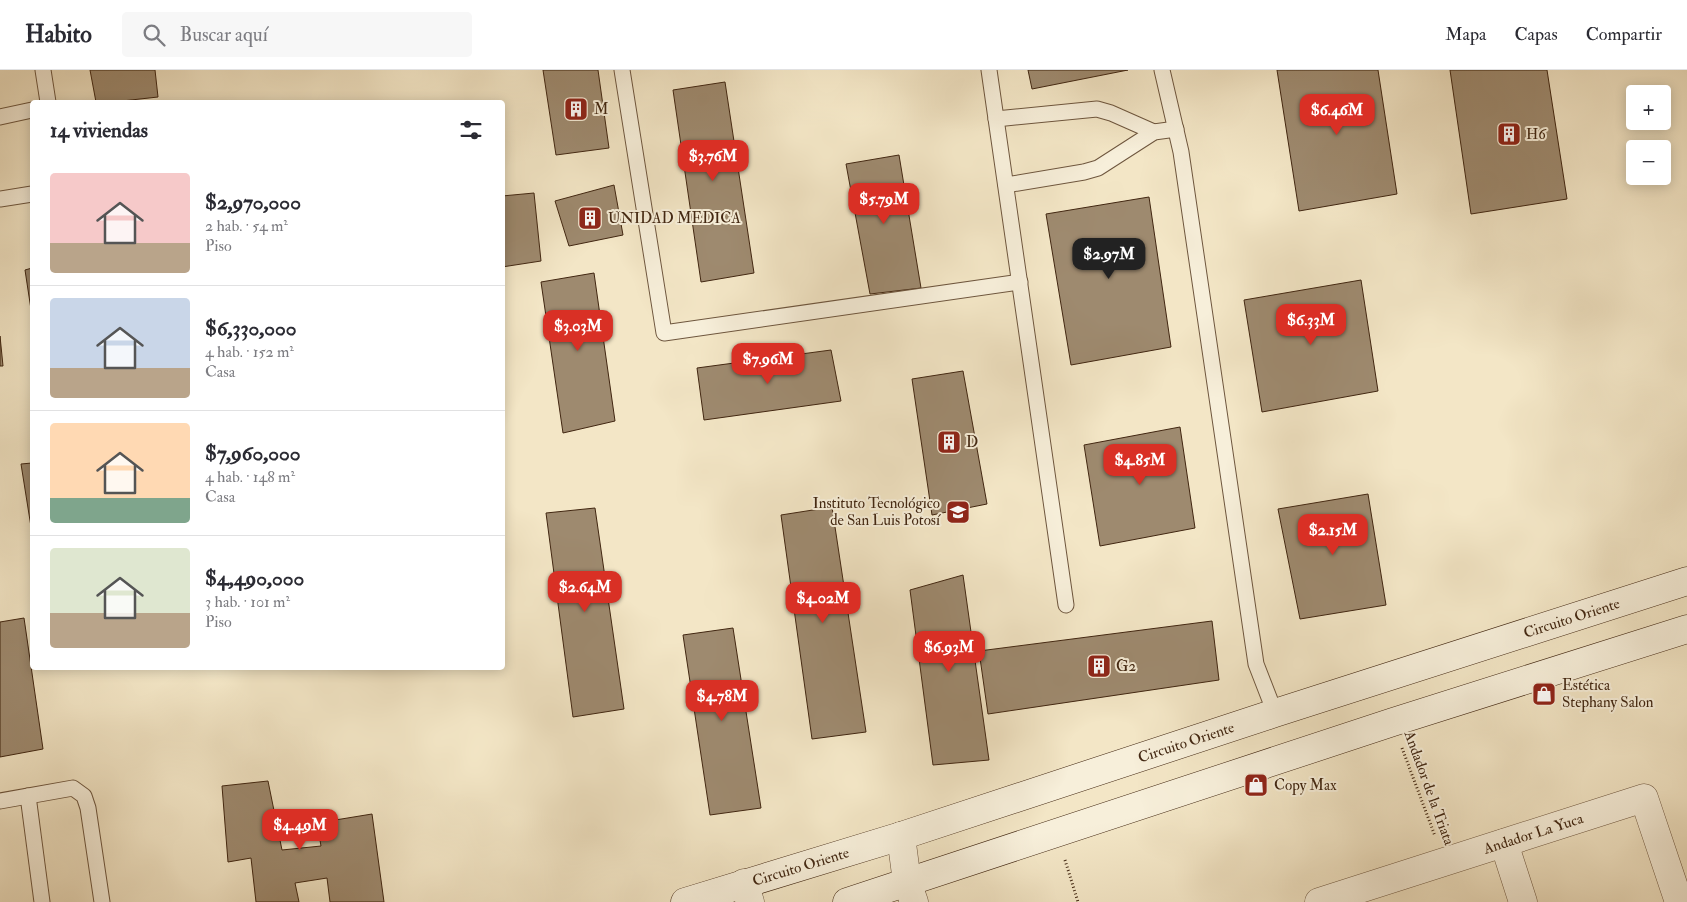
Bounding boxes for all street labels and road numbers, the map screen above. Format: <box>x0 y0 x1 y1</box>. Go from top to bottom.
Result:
street label: Circuito Oriente <box>1521 594 1622 642</box>
street label: Circuito Oriente <box>1136 718 1237 767</box>
street label: Andador de la Triata <box>1399 727 1459 849</box>
street label: Andador La Yuca <box>1480 808 1586 859</box>
street label: Circuito Oriente <box>750 843 851 890</box>

